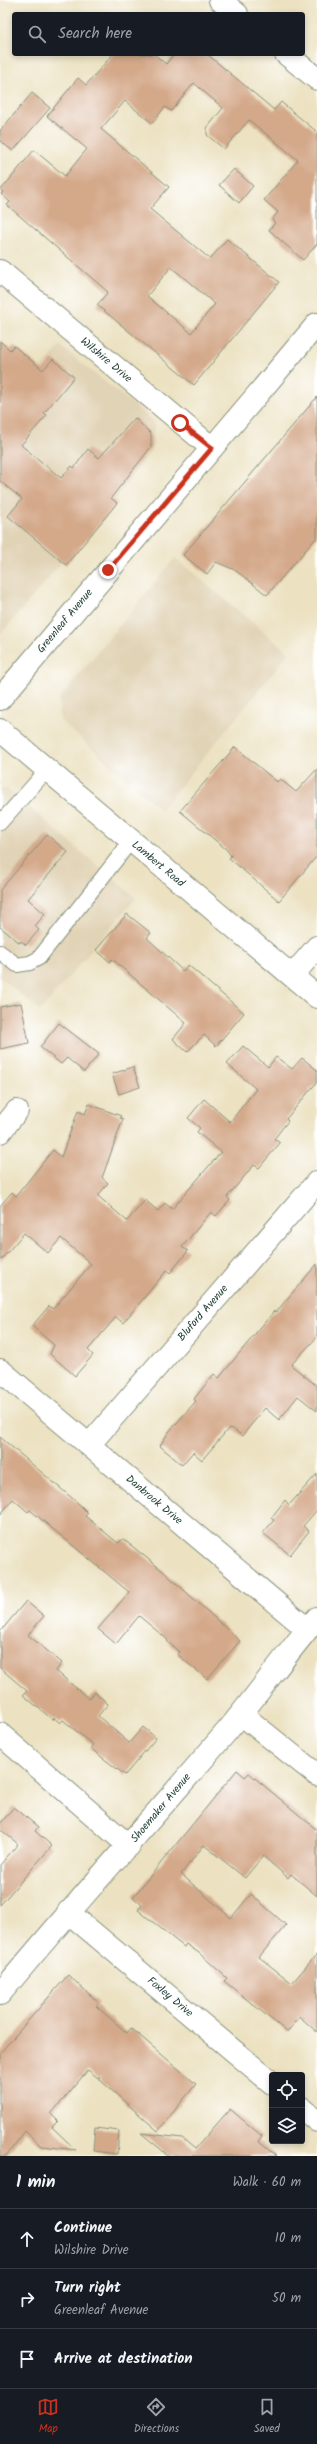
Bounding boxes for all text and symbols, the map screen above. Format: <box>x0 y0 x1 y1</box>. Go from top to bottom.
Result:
search box <box>12 12 305 56</box>
text: Search here <box>58 22 132 46</box>
icon: search <box>26 23 48 45</box>
street label: Wilshire Drive <box>76 333 136 387</box>
route start <box>171 414 189 432</box>
route end <box>99 561 117 579</box>
street label: Greenleaf Avenue <box>32 585 98 657</box>
street label: Lambert Road <box>127 836 189 892</box>
street label: Bluford Avenue <box>173 1281 233 1345</box>
street label: Danbrook Drive <box>121 1471 187 1529</box>
street label: Shoemaker Avenue <box>126 1769 196 1847</box>
street label: Foxley Drive <box>143 1972 197 2022</box>
map controls <box>269 2072 305 2144</box>
button: locate <box>269 2072 305 2108</box>
button: layers <box>269 2108 305 2144</box>
text: 1 min <box>16 2169 55 2196</box>
text: Walk · 60 m <box>233 2172 301 2193</box>
text: Continue <box>54 2216 112 2240</box>
icon: ahead <box>16 2228 38 2250</box>
text: 10 m <box>275 2228 301 2249</box>
text: Wilshire Drive <box>54 2240 129 2261</box>
text: Turn right <box>54 2276 121 2300</box>
icon: right <box>16 2288 38 2310</box>
text: 50 m <box>272 2288 301 2309</box>
text: Greenleaf Avenue <box>54 2300 148 2321</box>
text: Arrive at destination <box>54 2347 193 2371</box>
icon: arrive <box>16 2348 38 2370</box>
tab: Map <box>37 2396 59 2438</box>
tab: Directions <box>134 2396 179 2438</box>
tab: Saved <box>254 2396 280 2438</box>

